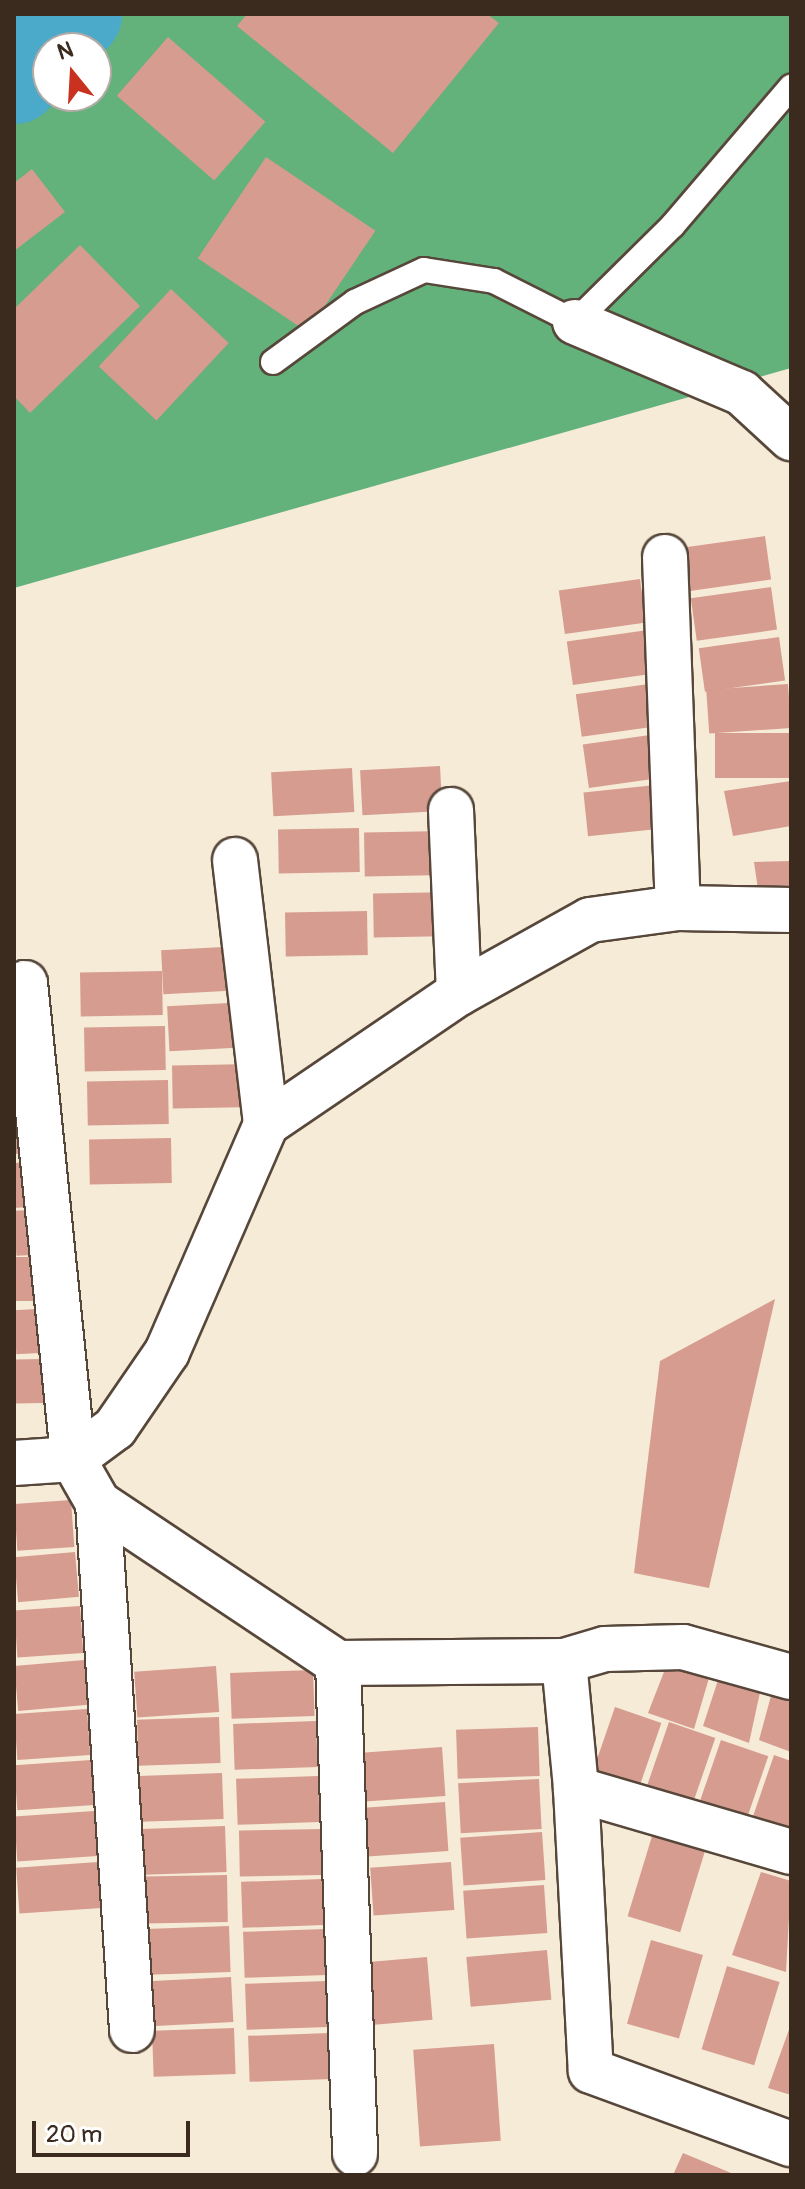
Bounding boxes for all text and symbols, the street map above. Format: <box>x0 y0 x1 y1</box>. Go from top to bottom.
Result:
north arrow <box>32 32 112 112</box>
text: N <box>54 35 77 67</box>
scale bar <box>36 2105 194 2155</box>
text: 20 m <box>46 2120 102 2149</box>

